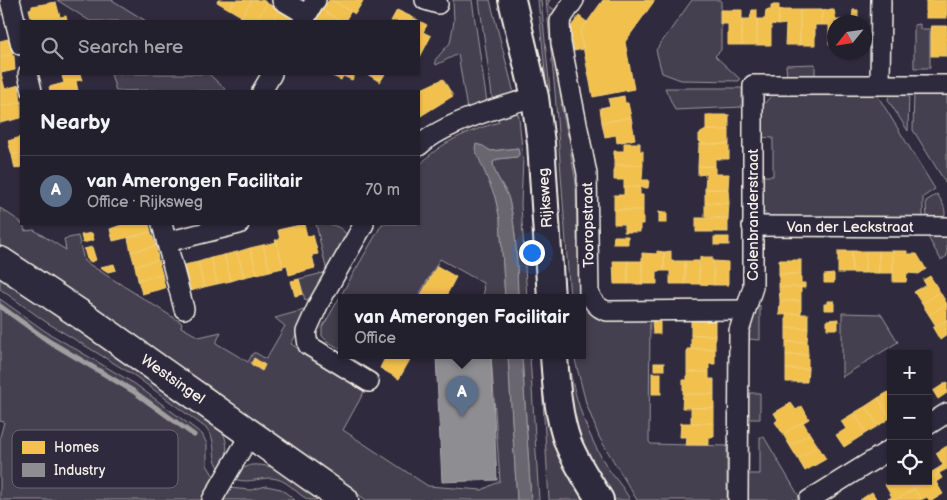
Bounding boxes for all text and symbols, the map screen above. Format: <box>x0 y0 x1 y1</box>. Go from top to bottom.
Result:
north arrow <box>827 15 872 60</box>
search box <box>20 20 420 75</box>
icon: search <box>38 34 66 62</box>
text: Search here <box>78 36 183 59</box>
text: Nearby <box>40 110 110 135</box>
street label: Colenbranderstraat <box>744 149 763 281</box>
street label: Rijksweg <box>534 167 557 229</box>
text: van Amerongen Facilitair <box>87 170 302 193</box>
text: A <box>51 181 61 200</box>
text: 70 m <box>365 181 400 200</box>
street label: Tooropstraat <box>578 182 599 268</box>
text: Office · Rijksweg <box>87 193 203 212</box>
street label: Van der Leckstraat <box>786 218 914 237</box>
your location <box>519 240 545 266</box>
popup <box>338 294 586 359</box>
text: van Amerongen Facilitair <box>354 306 570 329</box>
text: Office <box>354 329 396 348</box>
street label: Westsingel <box>137 350 208 408</box>
map controls <box>887 350 932 485</box>
button: + <box>887 350 932 395</box>
pin: A <box>446 376 478 417</box>
button: − <box>887 395 932 440</box>
legend <box>12 430 178 488</box>
text: Homes <box>54 439 99 456</box>
button: locate <box>887 440 932 485</box>
text: Industry <box>54 462 106 479</box>

